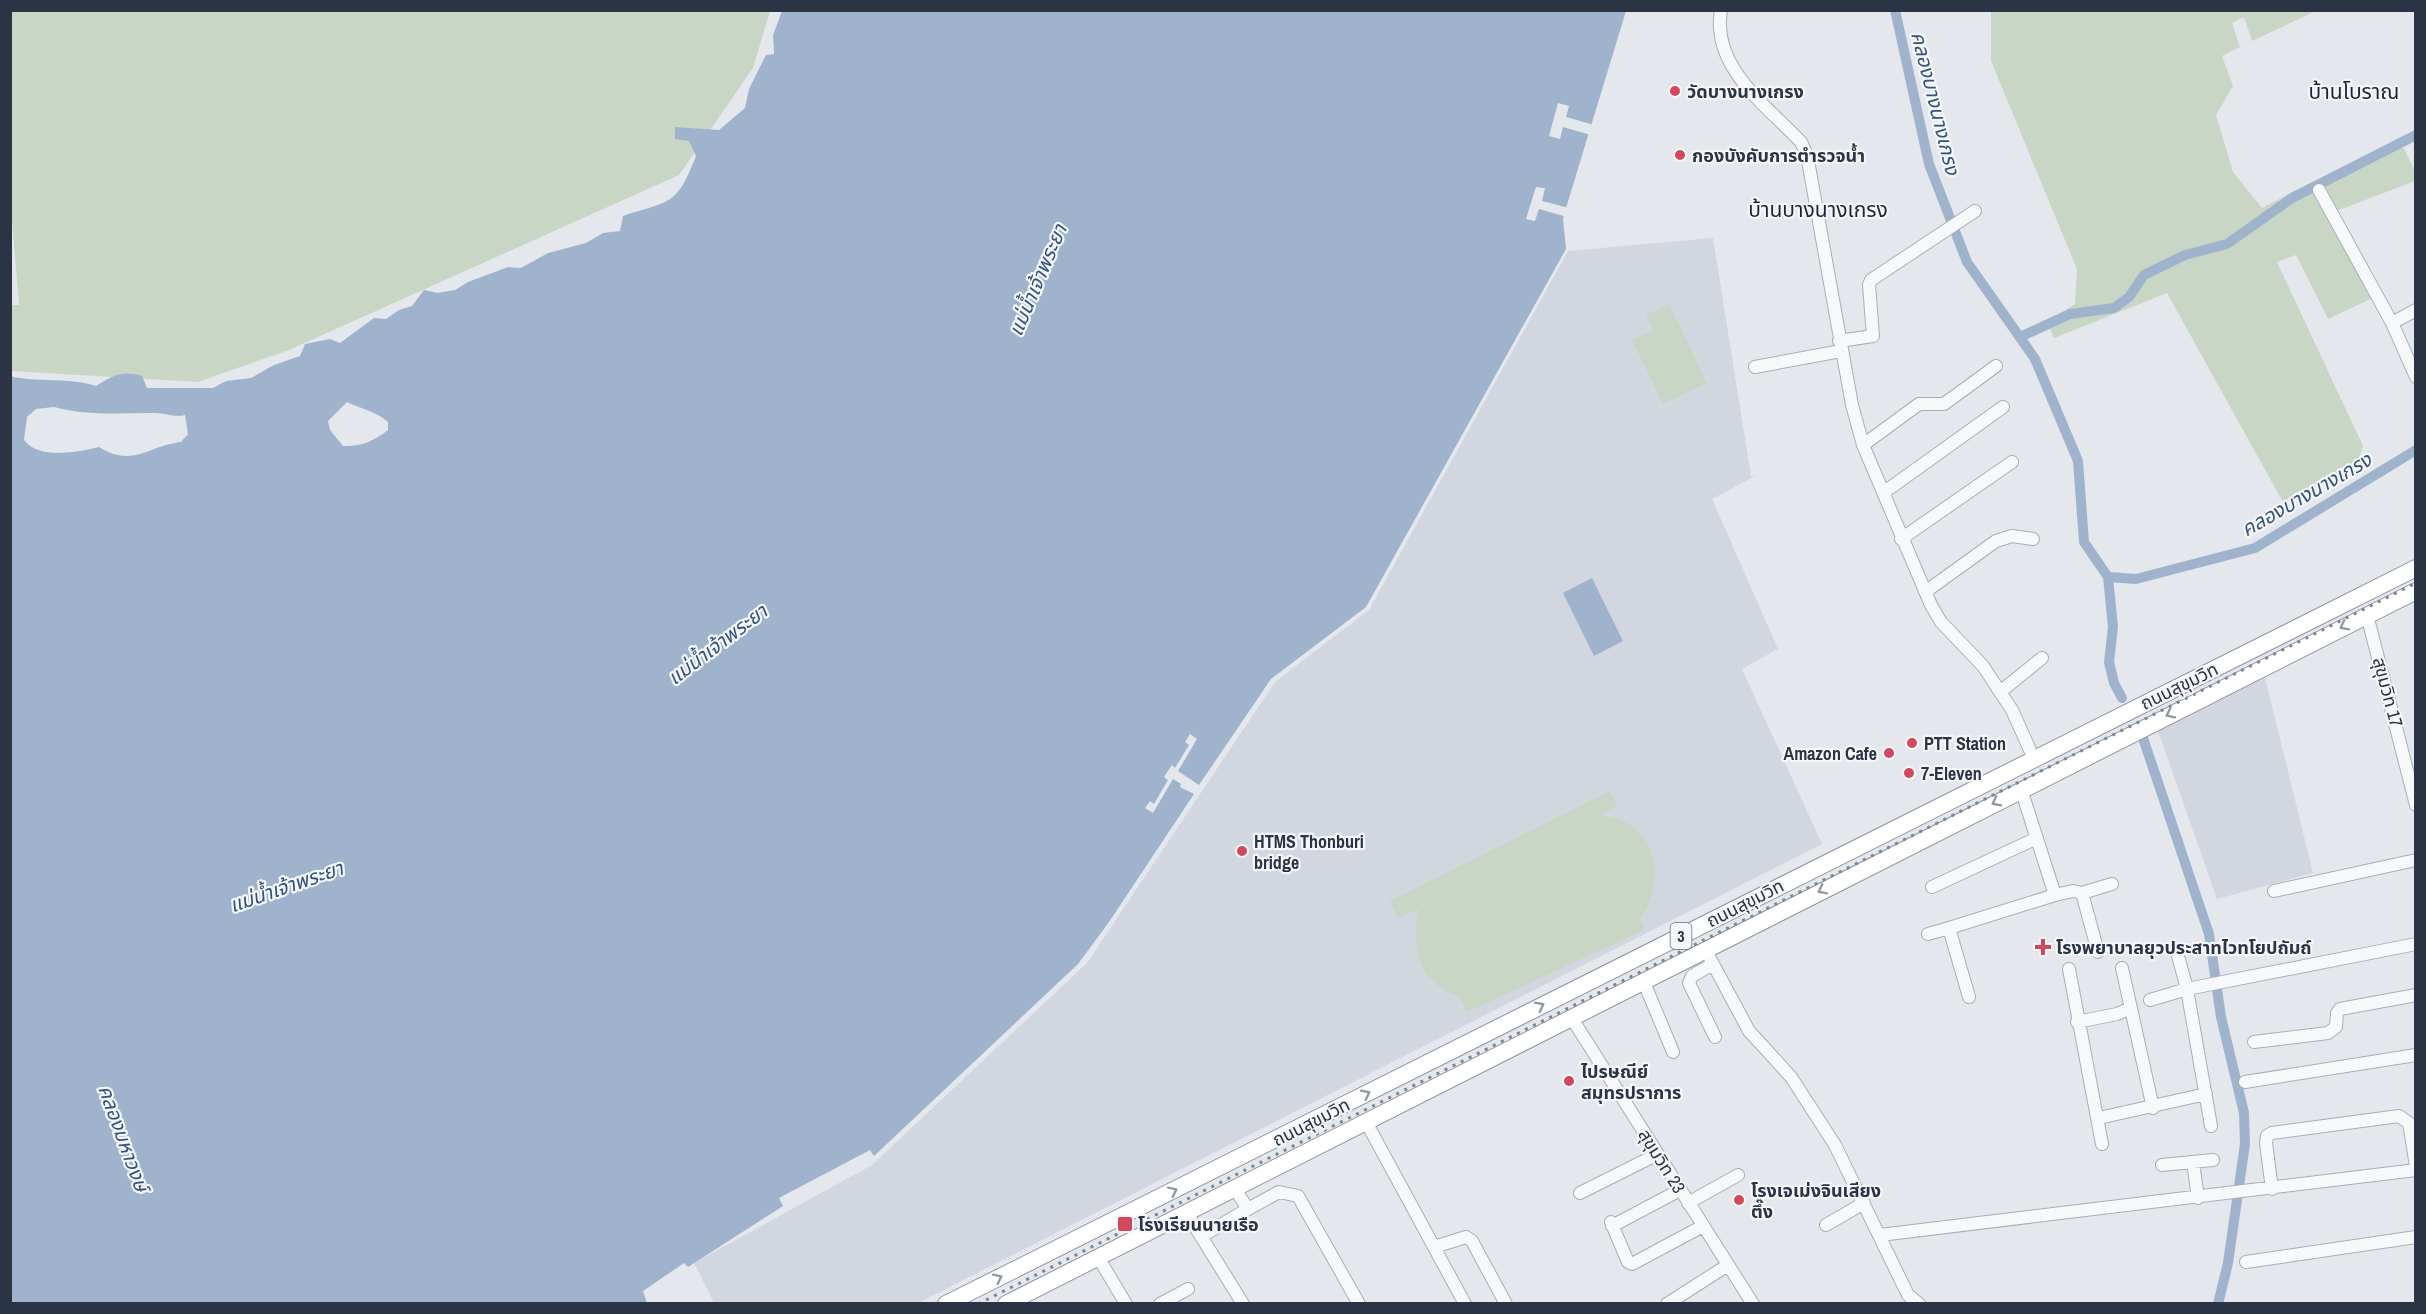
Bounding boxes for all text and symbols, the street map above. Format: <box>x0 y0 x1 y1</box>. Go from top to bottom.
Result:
water label: คลองบางนางเกรง <box>1905 29 1967 178</box>
district label: บ้านโบราณ <box>2309 77 2399 106</box>
place label: วัดบางนางเกรง <box>1687 79 1804 104</box>
marker: วัดบางนางเกรง <box>1668 84 1682 98</box>
place label: กองบังคับการตำรวจน้ำ <box>1692 143 1865 168</box>
marker: กองบังคับการตำรวจน้ำ <box>1673 148 1687 162</box>
district label: บ้านบางนางเกรง <box>1748 195 1888 224</box>
water label: แม่น้ำเจ้าพระยา <box>1001 219 1073 340</box>
water label: คลองบางนางเกรง <box>2236 445 2377 542</box>
water label: แม่น้ำเจ้าพระยา <box>662 597 773 690</box>
one-way arrow <box>2340 619 2351 631</box>
street label: สุขุมวิท 17 <box>2367 654 2409 730</box>
street label: ถนนสุขุมวิท <box>2136 656 2222 716</box>
one-way arrow <box>2165 707 2176 718</box>
place label: PTT Station <box>1924 731 2006 756</box>
marker: PTT Station <box>1905 736 1919 750</box>
place label: Amazon Cafe <box>1784 741 1877 766</box>
marker: Amazon Cafe <box>1882 746 1896 760</box>
place label: 7-Eleven <box>1921 761 1982 786</box>
marker: 7-Eleven <box>1902 766 1916 780</box>
one-way arrow <box>1991 795 2002 806</box>
place label: HTMS Thonburi bridge <box>1254 829 1364 875</box>
marker: HTMS Thonburi bridge <box>1235 844 1249 858</box>
water label: แม่น้ำเจ้าพระยา <box>226 854 347 918</box>
street label: ถนนสุขุมวิท <box>1702 873 1788 933</box>
one-way arrow <box>1818 883 1828 894</box>
road number: 3 <box>1670 923 1692 949</box>
place label: โรงพยาบาลยุวประสาทไวทโยปถัมถ์ <box>2056 935 2312 960</box>
marker: โรงพยาบาลยุวประสาทไวทโยปถัมถ์ <box>2034 938 2052 956</box>
one-way arrow <box>1534 1002 1545 1014</box>
place label: ไปรษณีย์ สมุทรปราการ <box>1581 1059 1681 1105</box>
marker: ไปรษณีย์ สมุทรปราการ <box>1562 1074 1576 1088</box>
water label: คลองมหาวงษ์ <box>92 1081 157 1198</box>
one-way arrow <box>1360 1090 1371 1102</box>
street label: ถนนสุขุมวิท <box>1268 1092 1354 1152</box>
street label: สุขุมวิท 23 <box>1632 1124 1692 1198</box>
place label: โรงเจเม่งจินเสียง ตึ๊ง <box>1751 1178 1881 1224</box>
one-way arrow <box>1167 1187 1177 1198</box>
marker: โรงเจเม่งจินเสียง ตึ๊ง <box>1732 1193 1746 1207</box>
place label: โรงเรียนนายเรือ <box>1138 1212 1259 1237</box>
marker: โรงเรียนนายเรือ <box>1116 1215 1134 1233</box>
one-way arrow <box>992 1273 1003 1285</box>

